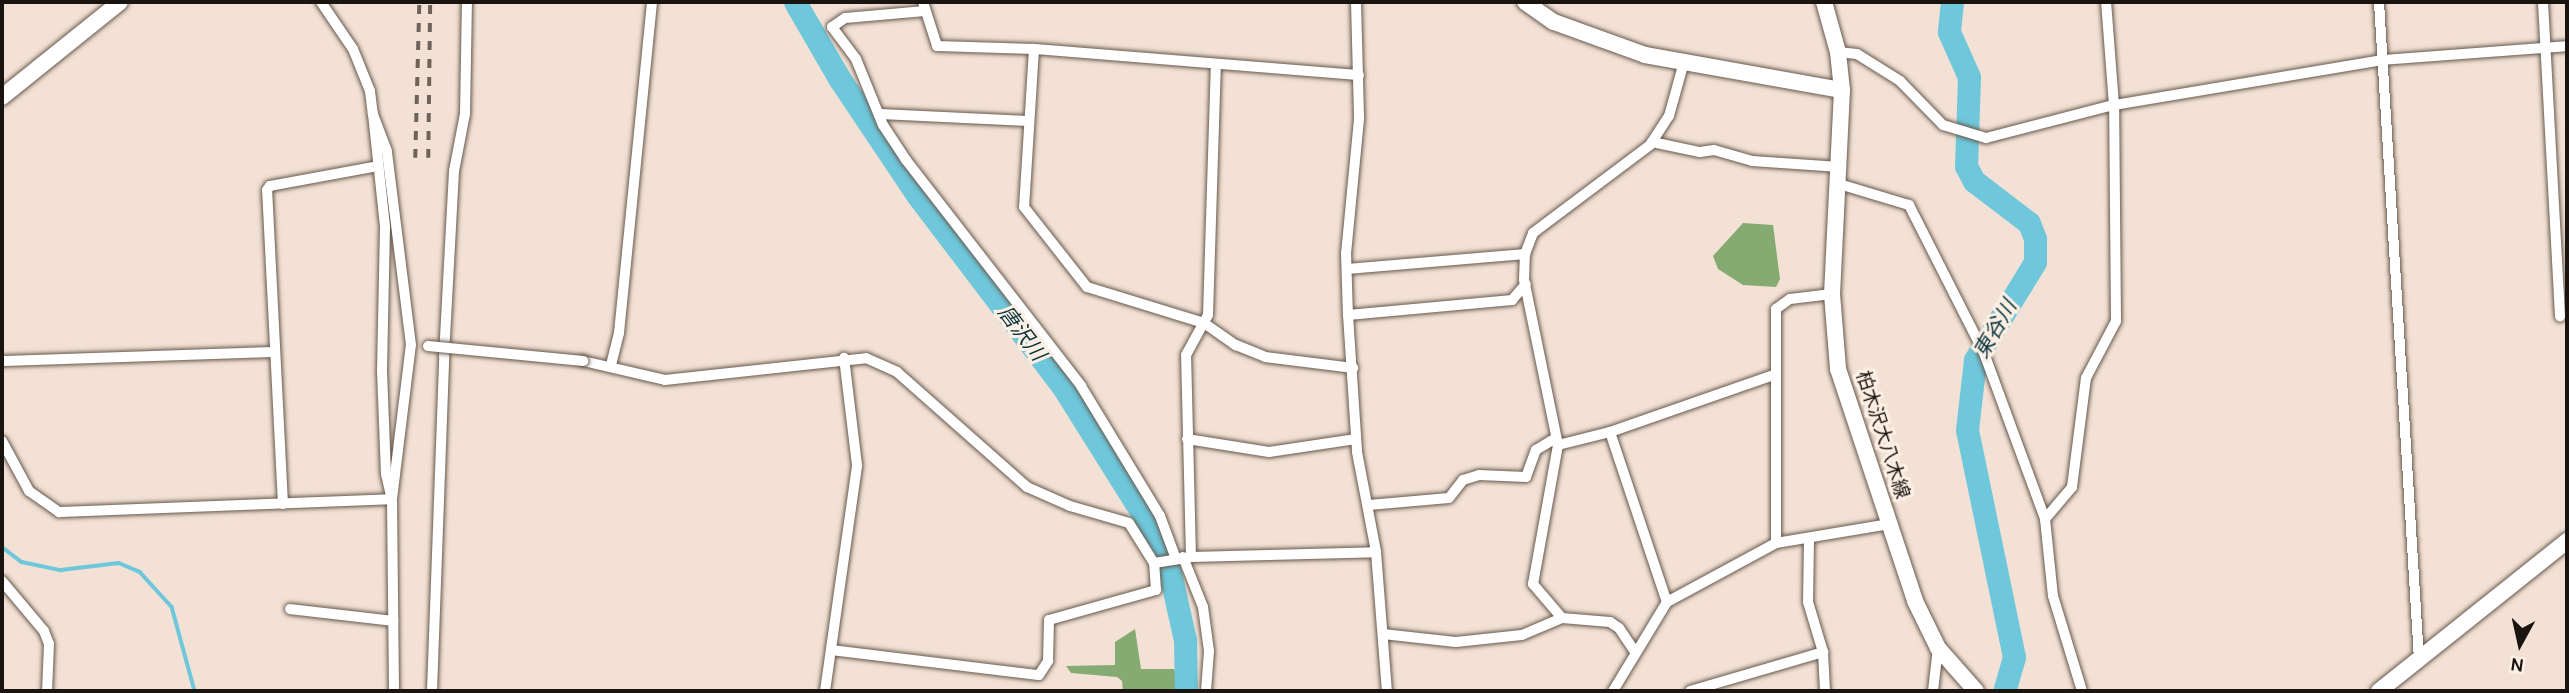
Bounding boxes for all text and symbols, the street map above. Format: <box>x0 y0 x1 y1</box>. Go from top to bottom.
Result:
water label: 東谷川 <box>1968 295 2022 363</box>
water label: 唐沢川 <box>993 300 1051 366</box>
street label: 柏木沢大八木線 <box>1851 368 1913 502</box>
north arrow <box>2485 609 2555 679</box>
text: N <box>2509 653 2525 677</box>

